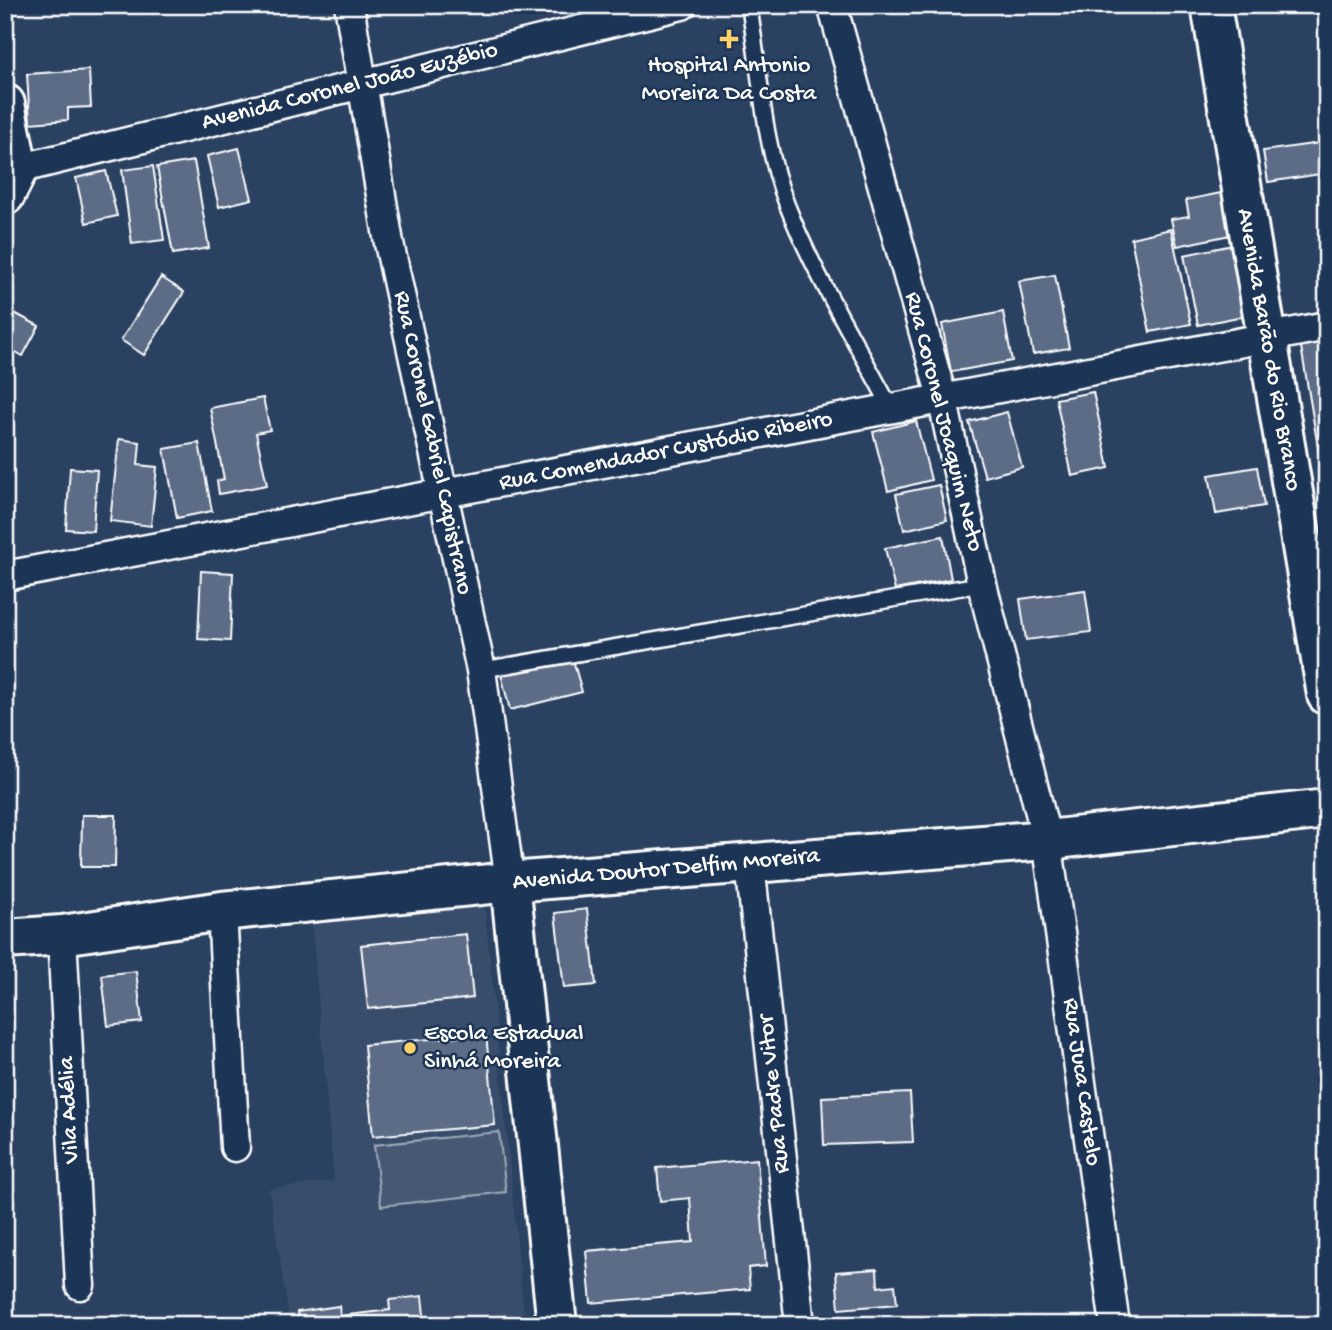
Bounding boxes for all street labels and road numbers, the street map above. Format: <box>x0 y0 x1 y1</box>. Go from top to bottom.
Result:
street label: Avenida Coronel João Euzébio <box>199 36 501 138</box>
street label: Avenida Barão do Rio Branco <box>1229 206 1307 494</box>
street label: Rua Coronel Gabriel Capistrano <box>386 288 478 598</box>
street label: Rua Coronel Joaquim Neto <box>897 289 989 555</box>
street label: Rua Comendador Custódio Ribeiro <box>497 405 835 499</box>
street label: Avenida Doutor Delfim Moreira <box>511 842 821 898</box>
street label: Rua Juca Castelo <box>1055 996 1107 1168</box>
street label: Rua Padre Vitor <box>752 1011 798 1175</box>
street label: Vila Adélia <box>53 1055 87 1165</box>

